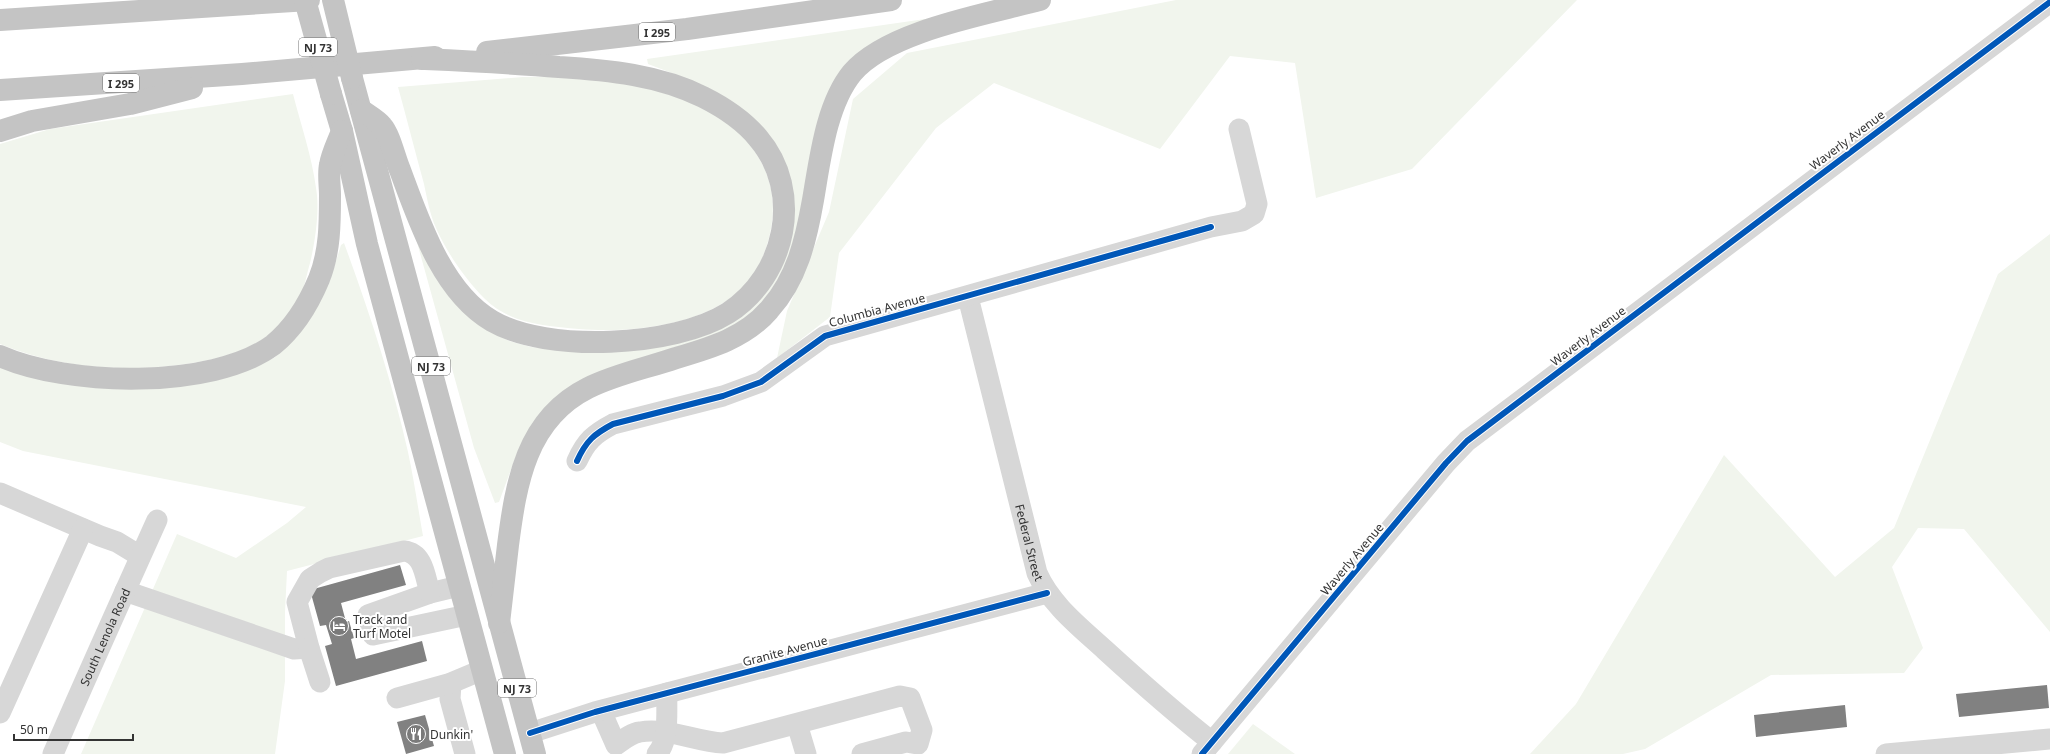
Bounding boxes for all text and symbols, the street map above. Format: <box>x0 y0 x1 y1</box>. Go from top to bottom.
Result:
road number: I 295 <box>639 23 675 41</box>
road number: NJ 73 <box>299 38 337 56</box>
road number: I 295 <box>103 74 139 92</box>
street label: Waverly Avenue <box>1806 106 1888 174</box>
street label: Columbia Avenue <box>827 289 927 331</box>
street label: Waverly Avenue <box>1547 302 1629 370</box>
road number: NJ 73 <box>412 357 450 375</box>
street label: Federal Street <box>1012 502 1048 584</box>
street label: Waverly Avenue <box>1317 519 1388 599</box>
street label: South Lenola Road <box>75 585 134 688</box>
place label: Track and Turf Motel <box>353 611 411 642</box>
hotel icon: Track and Turf Motel <box>328 615 350 637</box>
street label: Granite Avenue <box>741 631 829 670</box>
road number: NJ 73 <box>498 679 536 697</box>
scale bar <box>14 716 133 742</box>
text: 50 m <box>20 721 48 738</box>
restaurant icon: Dunkin' <box>405 723 427 745</box>
place label: Dunkin' <box>430 726 473 743</box>

